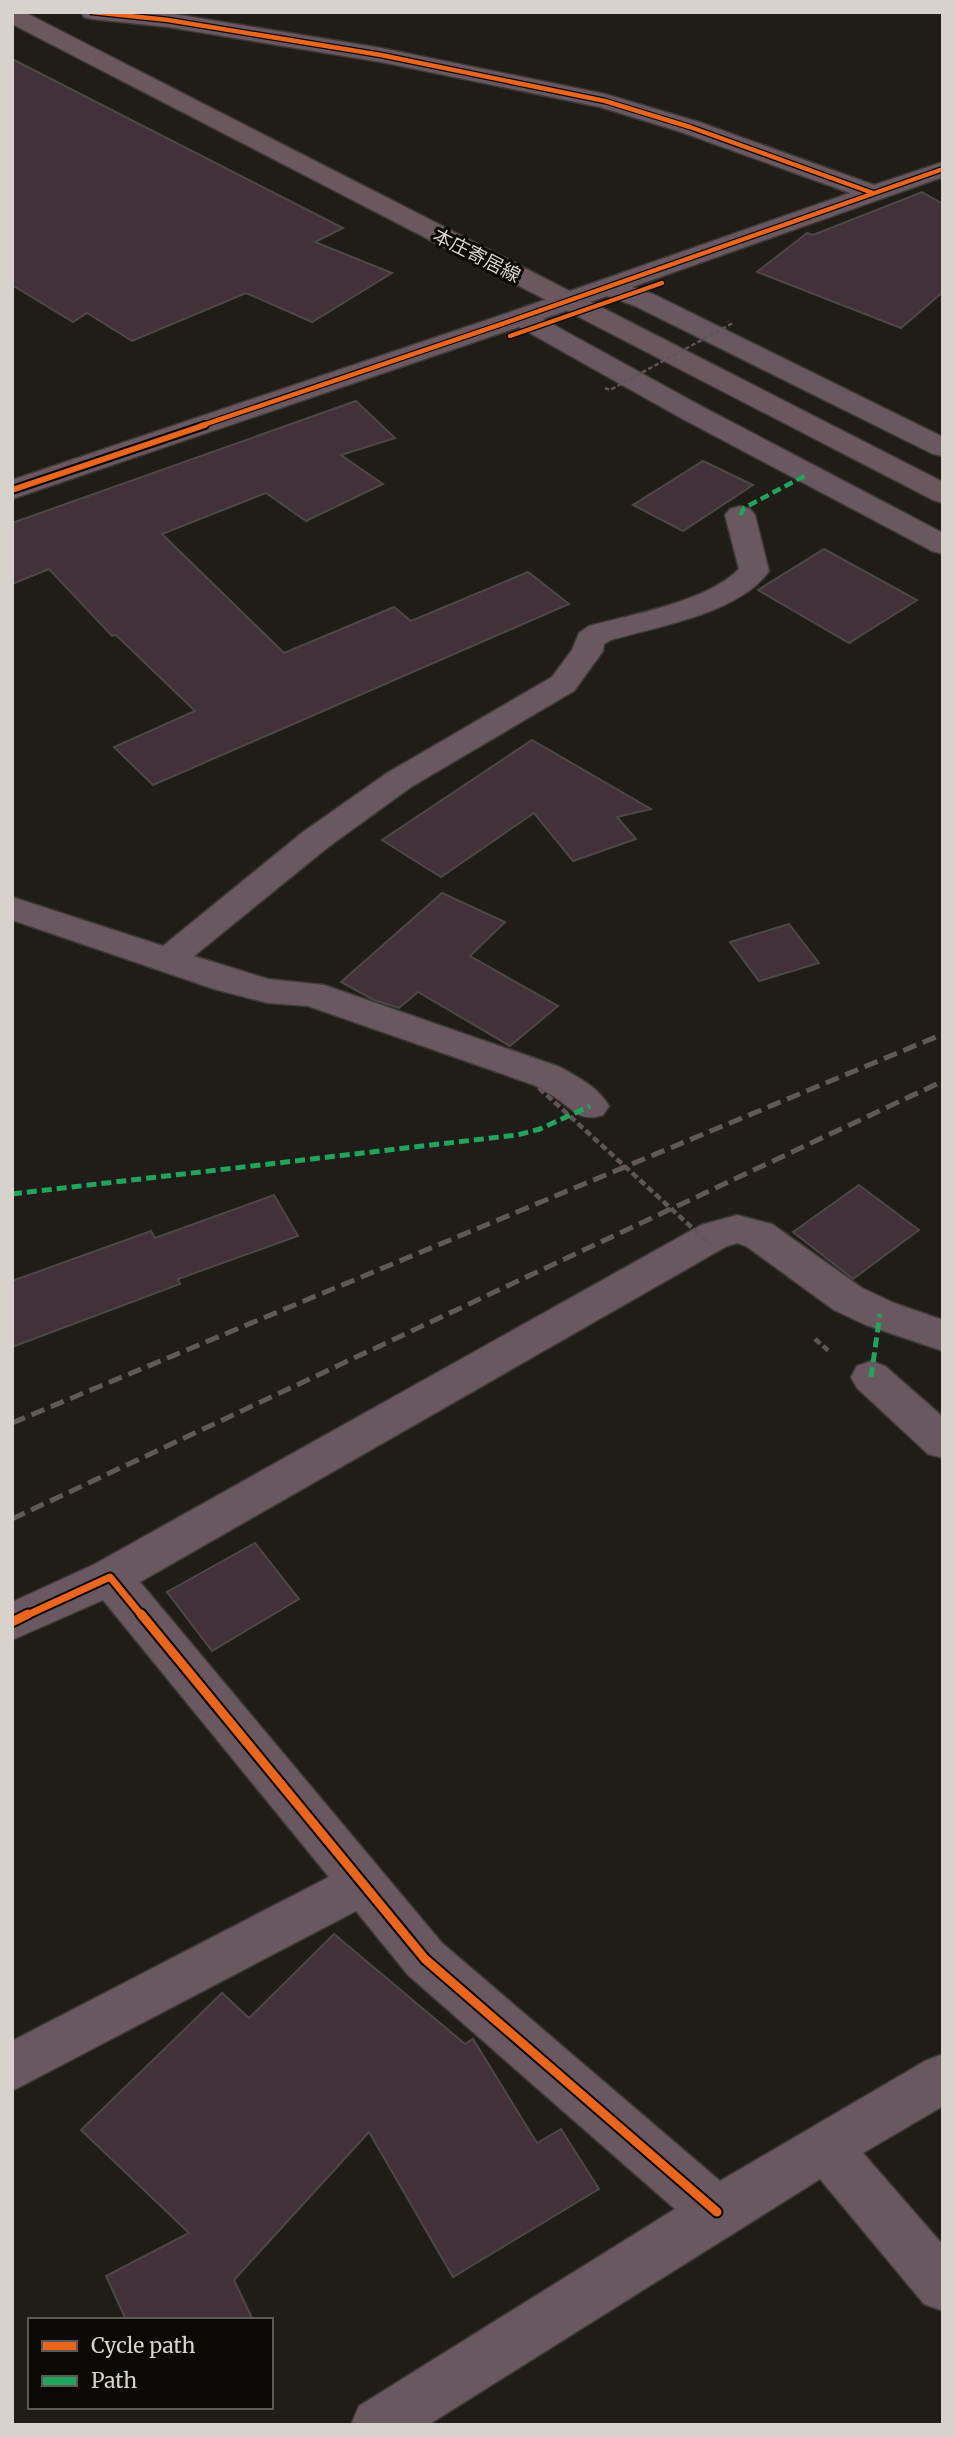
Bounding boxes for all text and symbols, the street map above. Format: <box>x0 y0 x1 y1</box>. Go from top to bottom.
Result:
street label: 本庄寄居線 <box>429 223 525 287</box>
legend <box>28 2318 273 2409</box>
text: Cycle path <box>91 2332 195 2359</box>
text: Path <box>91 2367 137 2394</box>

